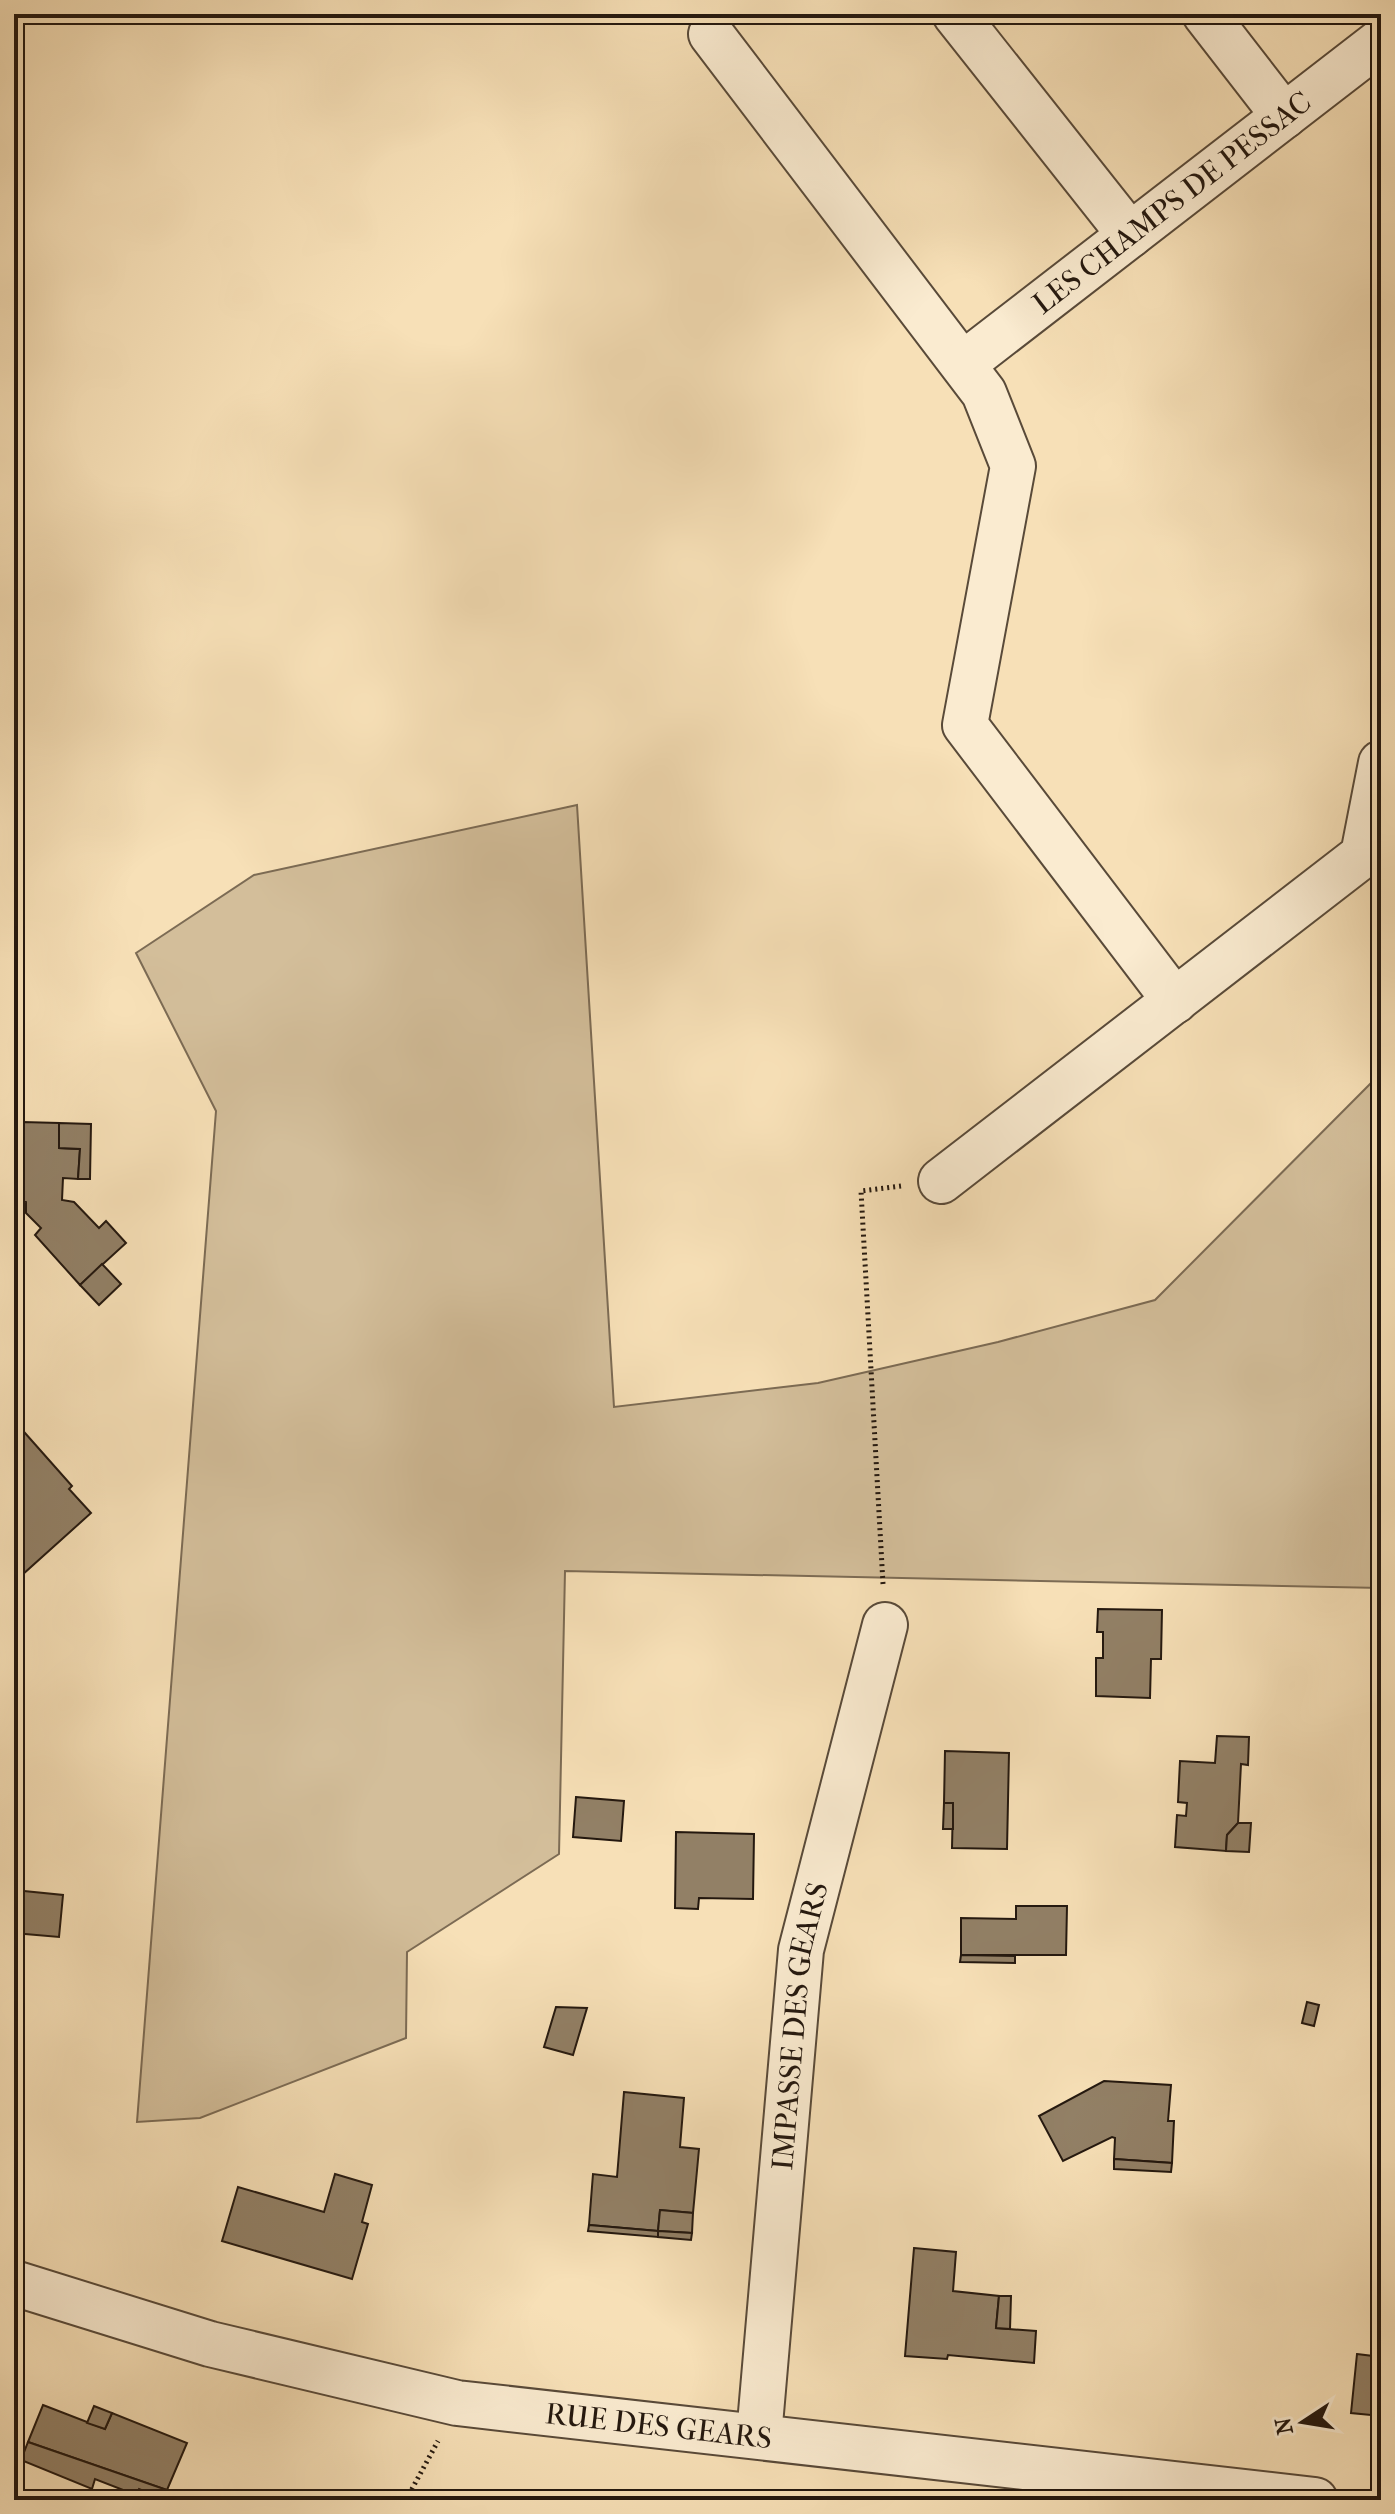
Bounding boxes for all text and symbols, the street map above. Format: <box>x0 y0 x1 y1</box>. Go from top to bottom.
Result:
street label: LES CHAMPS DE PESSAC <box>1026 84 1318 322</box>
street label: IMPASSE DES GEARS <box>765 1879 836 2172</box>
north arrow <box>1263 2382 1343 2462</box>
street label: RUE DES GEARS <box>543 2396 774 2456</box>
text: N <box>1270 2415 1299 2437</box>

